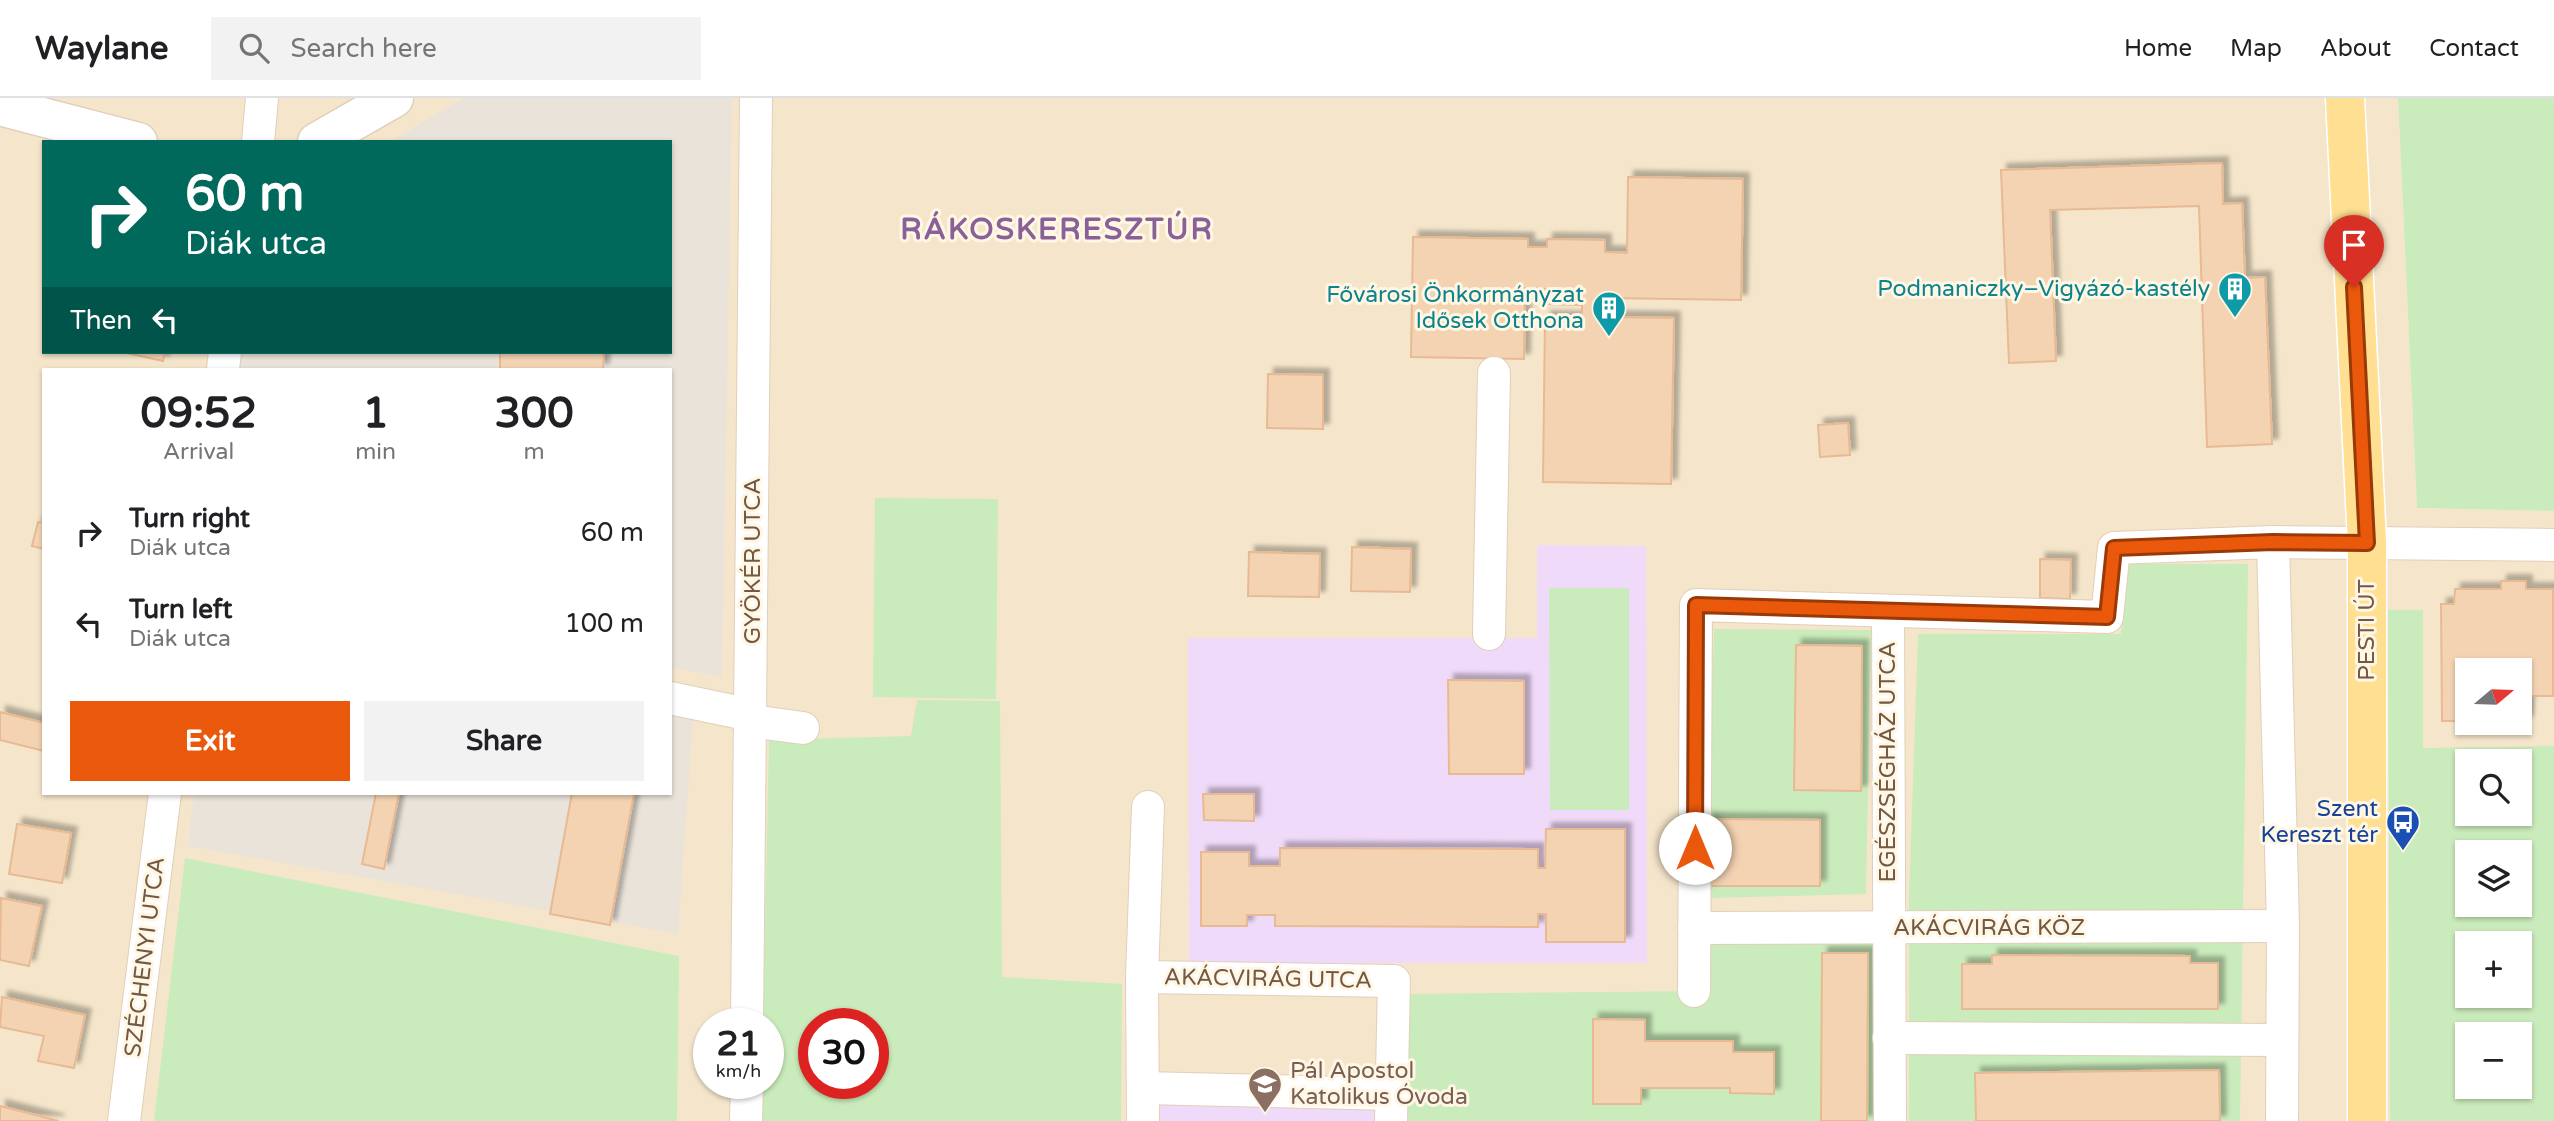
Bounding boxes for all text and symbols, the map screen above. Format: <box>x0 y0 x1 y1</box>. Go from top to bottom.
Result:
search box <box>211 17 701 80</box>
text: Waylane <box>35 29 169 68</box>
icon: search <box>235 29 273 67</box>
text: Search here <box>291 33 437 64</box>
text: Home <box>2124 34 2192 63</box>
text: Map <box>2230 34 2282 63</box>
text: About <box>2320 34 2391 63</box>
text: Contact <box>2429 34 2519 63</box>
text: 60 m <box>185 165 304 224</box>
icon: right <box>70 168 161 259</box>
district label: RÁKOSKERESZTÚR <box>900 210 1214 248</box>
pin <box>2324 215 2384 287</box>
text: Diák utca <box>185 225 327 263</box>
icon: arrive <box>2335 226 2373 264</box>
building icon: Podmaniczky–Vigyázó-kastély <box>2216 270 2254 319</box>
place label: Podmaniczky–Vigyázó-kastély <box>1877 275 2210 303</box>
place label: Fővárosi Önkormányzat Idősek Otthona <box>1326 281 1584 335</box>
building icon: Fővárosi Önkormányzat Idősek Otthona <box>1590 289 1628 338</box>
icon: left <box>146 301 184 339</box>
text: Then <box>70 305 132 336</box>
text: 09:52 <box>140 388 257 439</box>
text: 1 <box>362 388 389 439</box>
text: 300 <box>494 388 574 439</box>
text: Arrival <box>163 438 234 466</box>
text: min <box>355 438 396 466</box>
text: m <box>523 438 545 466</box>
street label: GYÖKÉR UTCA <box>739 478 767 644</box>
text: Turn right <box>129 503 250 534</box>
icon: right <box>70 514 108 552</box>
text: 60 m <box>581 517 644 548</box>
text: Diák utca <box>129 534 231 562</box>
street label: PESTI ÚT <box>2353 579 2381 681</box>
text: Turn left <box>129 594 232 625</box>
icon: left <box>70 605 108 643</box>
text: 100 m <box>564 608 644 639</box>
text: Diák utca <box>129 625 231 653</box>
street label: EGÉSZSÉGHÁZ UTCA <box>1874 642 1902 882</box>
north arrow <box>2455 658 2532 735</box>
map controls <box>2455 658 2532 1099</box>
button: Exit <box>70 701 350 781</box>
button: Share <box>364 701 644 781</box>
button: search <box>2455 749 2532 826</box>
place label: Szent Kereszt tér <box>2260 795 2378 849</box>
bus stop icon: Szent Kereszt tér <box>2384 803 2422 852</box>
position arrow <box>1658 811 1732 885</box>
button: layers <box>2455 840 2532 917</box>
street label: SZÉCHENYI UTCA <box>119 855 171 1059</box>
street label: AKÁCVIRÁG KÖZ <box>1893 914 2085 942</box>
button: + <box>2455 931 2532 1008</box>
street label: AKÁCVIRÁG UTCA <box>1164 963 1372 995</box>
speed limit sign: 30 <box>798 1008 889 1099</box>
button: − <box>2455 1022 2532 1099</box>
text: 21 <box>717 1023 760 1065</box>
place label: Pál Apostol Katolikus Óvoda <box>1290 1057 1468 1111</box>
text: km/h <box>716 1060 761 1082</box>
school or university icon: Pál Apostol Katolikus Óvoda <box>1246 1065 1284 1114</box>

